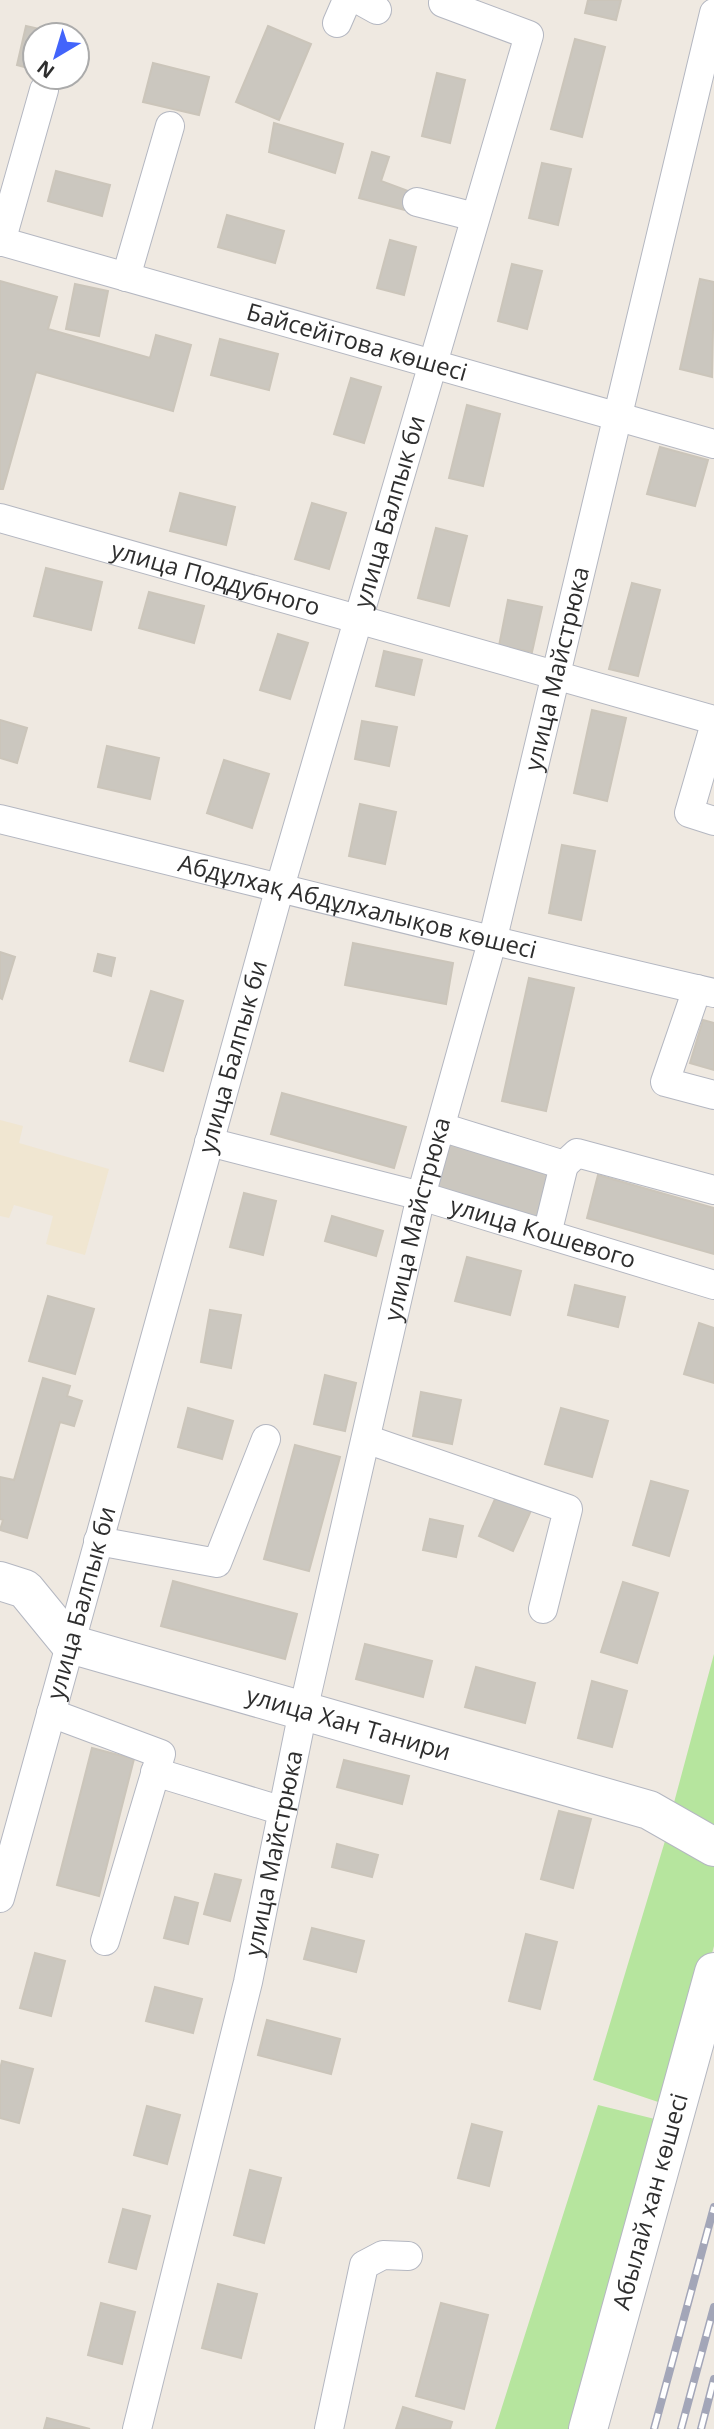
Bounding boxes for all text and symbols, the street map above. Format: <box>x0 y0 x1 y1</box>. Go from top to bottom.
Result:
north arrow <box>21 21 91 91</box>
text: N <box>31 54 60 84</box>
street label: Байсейітова көшесі <box>243 294 471 388</box>
street label: улица Балпык би <box>344 411 432 611</box>
street label: улица Поддубного <box>108 532 324 623</box>
street label: улица Майстрюка <box>515 563 596 774</box>
street label: Абдұлхақ Абдұлхалықов көшесі <box>175 846 540 966</box>
street label: улица Балпык би <box>189 956 274 1157</box>
street label: улица Майстрюка <box>375 1113 457 1324</box>
street label: улица Кошевого <box>446 1188 640 1275</box>
street label: улица Балпык би <box>38 1502 123 1703</box>
street label: улица Хан Танири <box>243 1677 455 1767</box>
street label: улица Майстрюка <box>236 1747 310 1959</box>
street label: Абылай хан көшесі <box>604 2089 695 2313</box>

